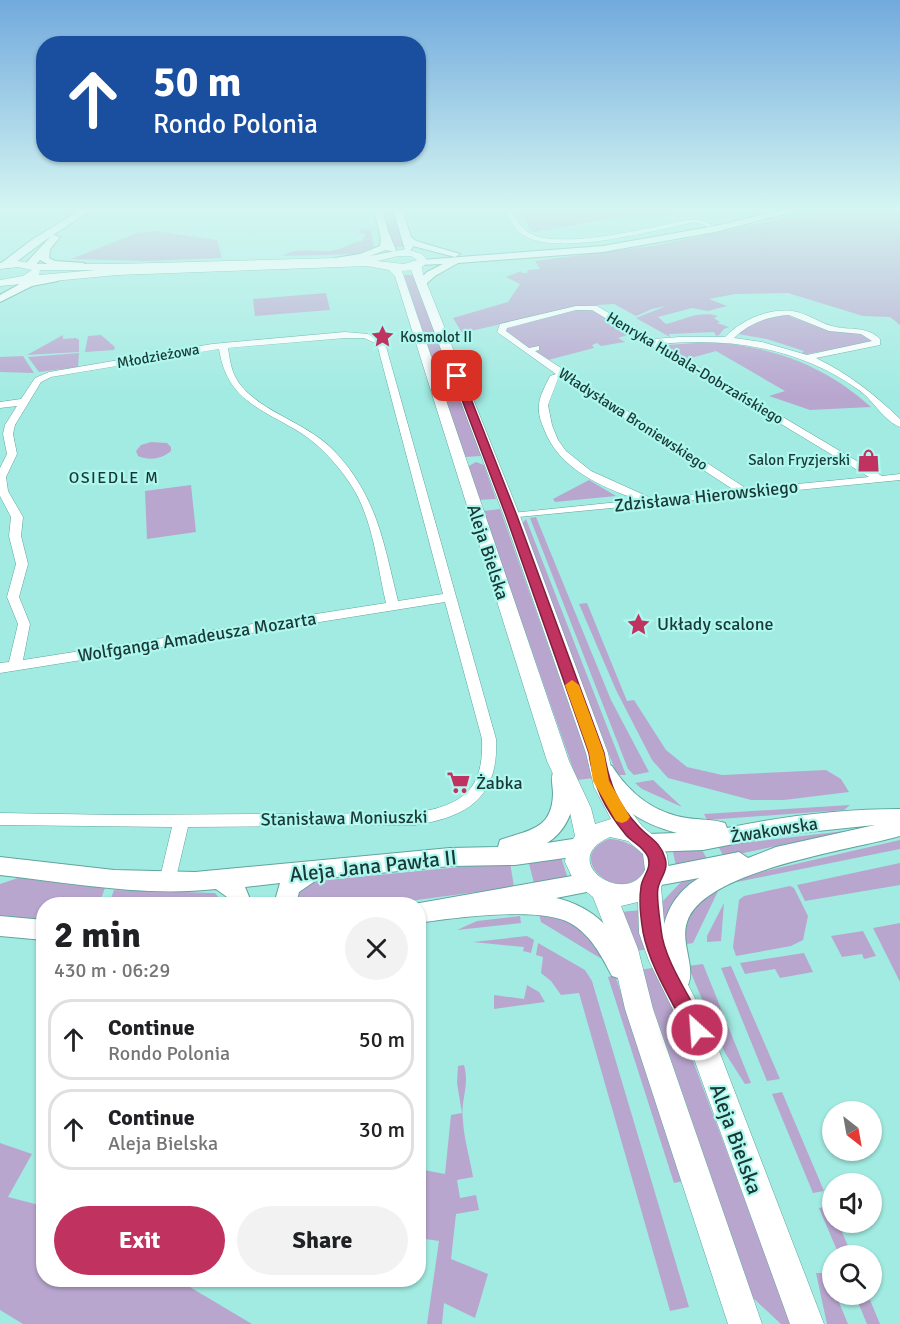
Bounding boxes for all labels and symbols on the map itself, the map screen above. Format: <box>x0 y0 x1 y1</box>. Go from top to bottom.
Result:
street label: Henryka Hubala-Dobrzańskiego <box>603 308 787 428</box>
place icon: Kosmolot II <box>369 324 395 350</box>
place label: Kosmolot II <box>400 328 472 346</box>
street label: Młodzieżowa <box>115 340 201 372</box>
pin <box>431 350 482 401</box>
street label: Władysława Broniewskiego <box>555 364 711 474</box>
shop icon: Salon Fryzjerski <box>855 447 881 473</box>
place label: Salon Fryzjerski <box>748 451 850 469</box>
district label: OSIEDLE M <box>69 468 159 488</box>
street label: Zdzisława Hierowskiego <box>613 475 799 517</box>
street label: Aleja Bielska <box>462 501 514 603</box>
street label: Wolfganga Amadeusza Mozarta <box>76 607 318 667</box>
place icon: Układy scalone <box>626 611 652 637</box>
place label: Układy scalone <box>657 613 774 635</box>
supermarket icon: Żabka <box>445 770 471 796</box>
place label: Żabka <box>476 772 523 794</box>
street label: Stanisława Moniuszki <box>260 806 428 830</box>
street label: Żwakowska <box>729 812 819 848</box>
street label: Aleja Jana Pawła II <box>288 844 458 888</box>
position arrow <box>665 998 729 1062</box>
street label: Aleja Bielska <box>704 1080 768 1198</box>
north arrow <box>822 1101 882 1161</box>

